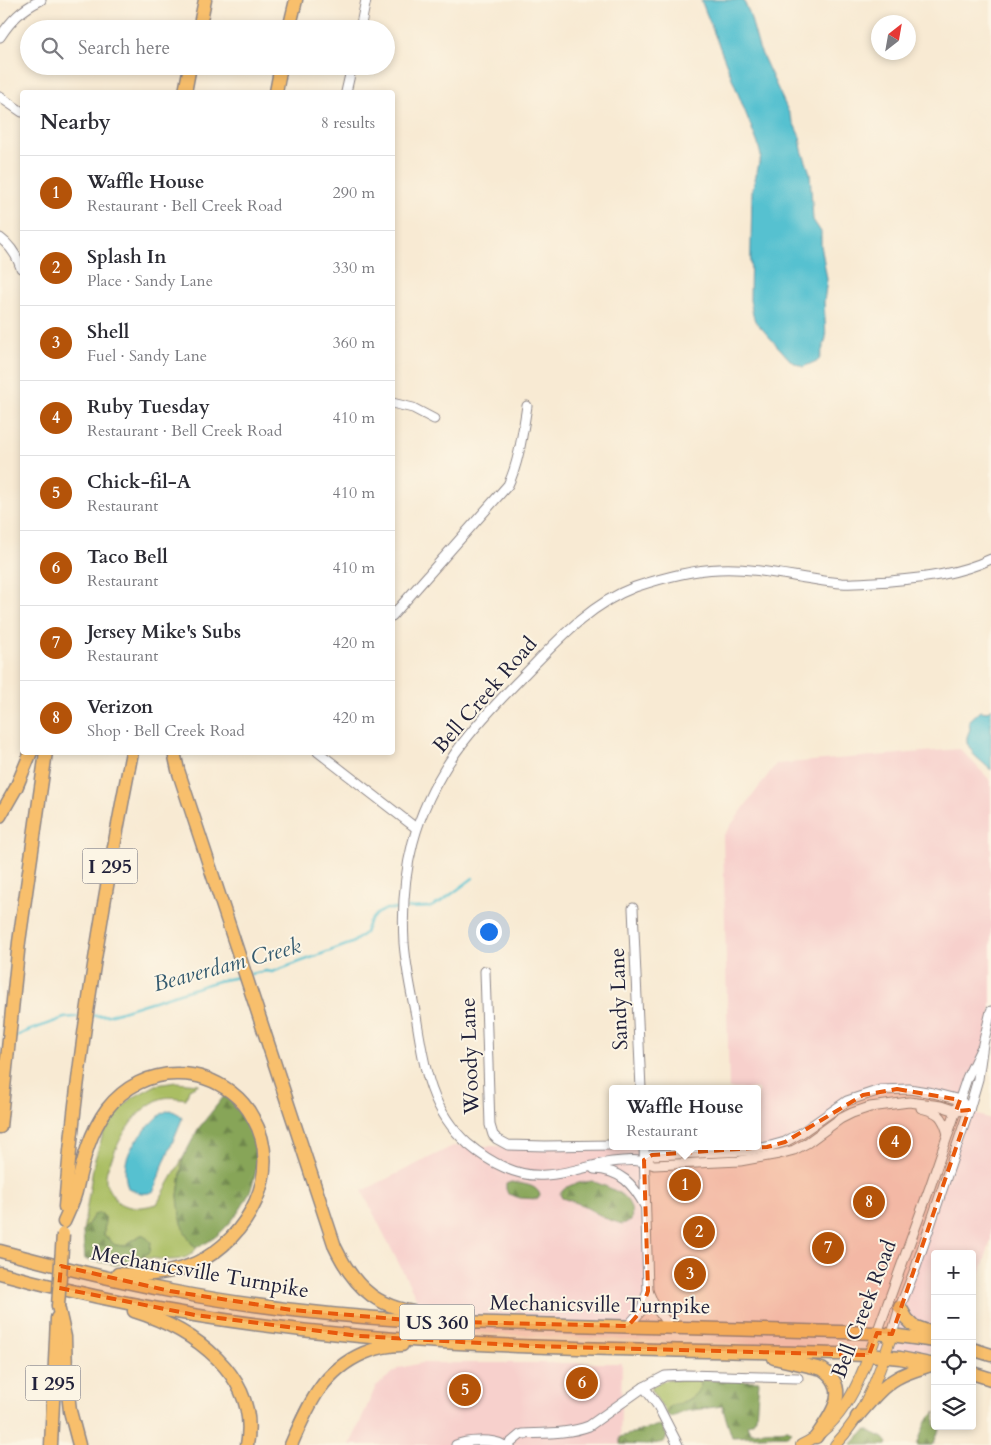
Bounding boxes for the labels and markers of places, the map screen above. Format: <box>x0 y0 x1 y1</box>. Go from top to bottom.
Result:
pin: 4 <box>879 1123 911 1161</box>
pin: 1 <box>669 1166 701 1204</box>
pin: 8 <box>853 1183 885 1221</box>
pin: 2 <box>683 1213 715 1251</box>
pin: 7 <box>812 1229 844 1267</box>
pin: 3 <box>674 1255 706 1293</box>
pin: 6 <box>566 1364 598 1402</box>
pin: 5 <box>449 1371 481 1409</box>

